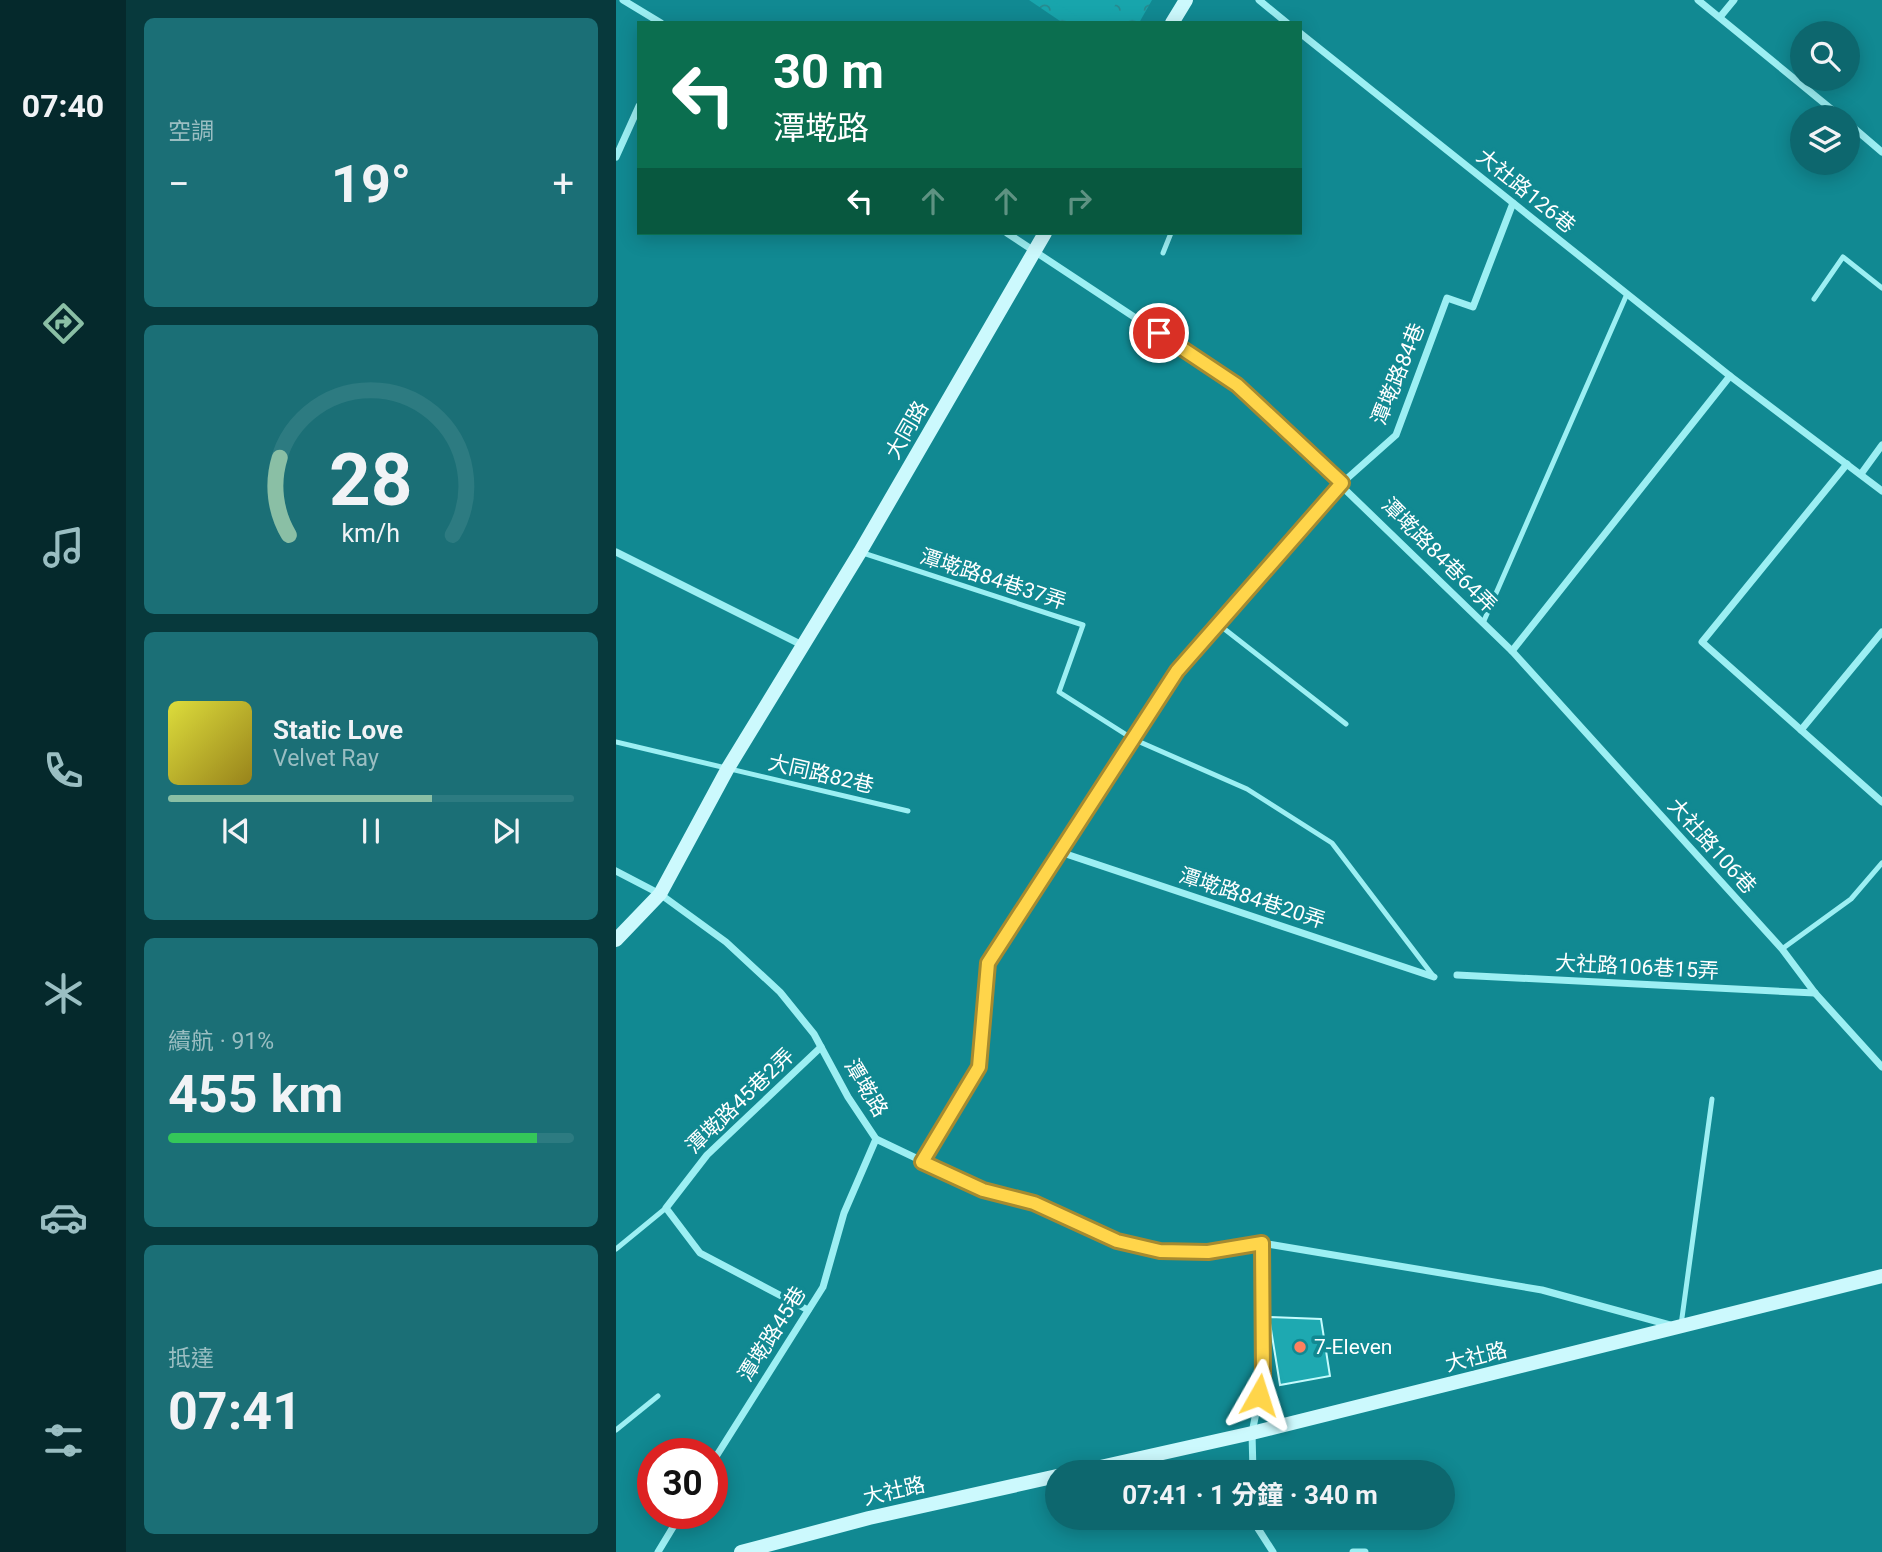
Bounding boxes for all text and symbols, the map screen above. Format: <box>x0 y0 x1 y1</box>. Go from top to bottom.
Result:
map controls <box>1790 21 1860 175</box>
button: search <box>1790 21 1860 91</box>
text: 30 m <box>773 43 884 100</box>
icon: left <box>658 49 749 140</box>
text: 07:40 <box>22 87 104 125</box>
button: layers <box>1790 105 1860 175</box>
text: 潭墘路 <box>773 109 869 147</box>
text: 空調 <box>168 118 214 145</box>
street label: 大社路126巷 <box>1472 144 1580 238</box>
text: 19° <box>331 154 411 215</box>
text: − <box>168 162 190 206</box>
text: + <box>552 162 574 206</box>
icon: left <box>841 182 879 220</box>
icon: ahead <box>914 182 952 220</box>
icon: ahead <box>987 182 1025 220</box>
icon: right <box>1060 182 1098 220</box>
icon: directions <box>39 299 88 348</box>
pin <box>1129 303 1189 363</box>
icon: arrive <box>1140 314 1178 352</box>
street label: 潭墘路84巷 <box>1367 320 1429 428</box>
street label: 大同路 <box>881 397 933 463</box>
text: 28 <box>329 438 413 524</box>
street label: 潭墘路84巷64弄 <box>1377 493 1501 617</box>
text: km/h <box>342 519 400 548</box>
icon: music <box>39 523 88 572</box>
street label: 潭墘路84巷37弄 <box>917 544 1069 614</box>
text: Static Love <box>273 715 403 745</box>
text: Velvet Ray <box>273 745 379 772</box>
icon: phone <box>39 746 88 795</box>
street label: 大同路82巷 <box>766 750 876 798</box>
street label: 大社路106巷 <box>1663 794 1761 898</box>
icon: previous <box>217 812 255 850</box>
icon: pause <box>352 812 390 850</box>
icon: next <box>487 812 525 850</box>
street label: 潭墘路84巷20弄 <box>1176 863 1328 933</box>
street label: 大社路106巷15弄 <box>1554 951 1720 983</box>
icon: climate <box>39 969 88 1018</box>
text: 續航 · 91% <box>168 1028 274 1055</box>
street label: 潭墘路45巷2弄 <box>681 1044 799 1158</box>
street label: 潭墘路 <box>839 1055 893 1121</box>
text: 455 km <box>168 1064 343 1125</box>
icon: car <box>39 1193 88 1242</box>
street label: 潭墘路45巷 <box>733 1282 811 1386</box>
place label: 7-Eleven <box>1314 1335 1392 1359</box>
street label: 大社路 <box>1443 1338 1509 1376</box>
marker: 7-Eleven <box>1292 1339 1308 1355</box>
text: 抵達 <box>168 1345 214 1372</box>
position arrow <box>1222 1358 1296 1432</box>
text: 07:41 <box>168 1381 302 1442</box>
icon: filters <box>39 1416 88 1465</box>
speed limit sign: 30 <box>637 1438 728 1529</box>
street label: 大社路 <box>861 1472 927 1510</box>
text: 07:41 · 1 分鐘 · 340 m <box>1122 1480 1378 1510</box>

